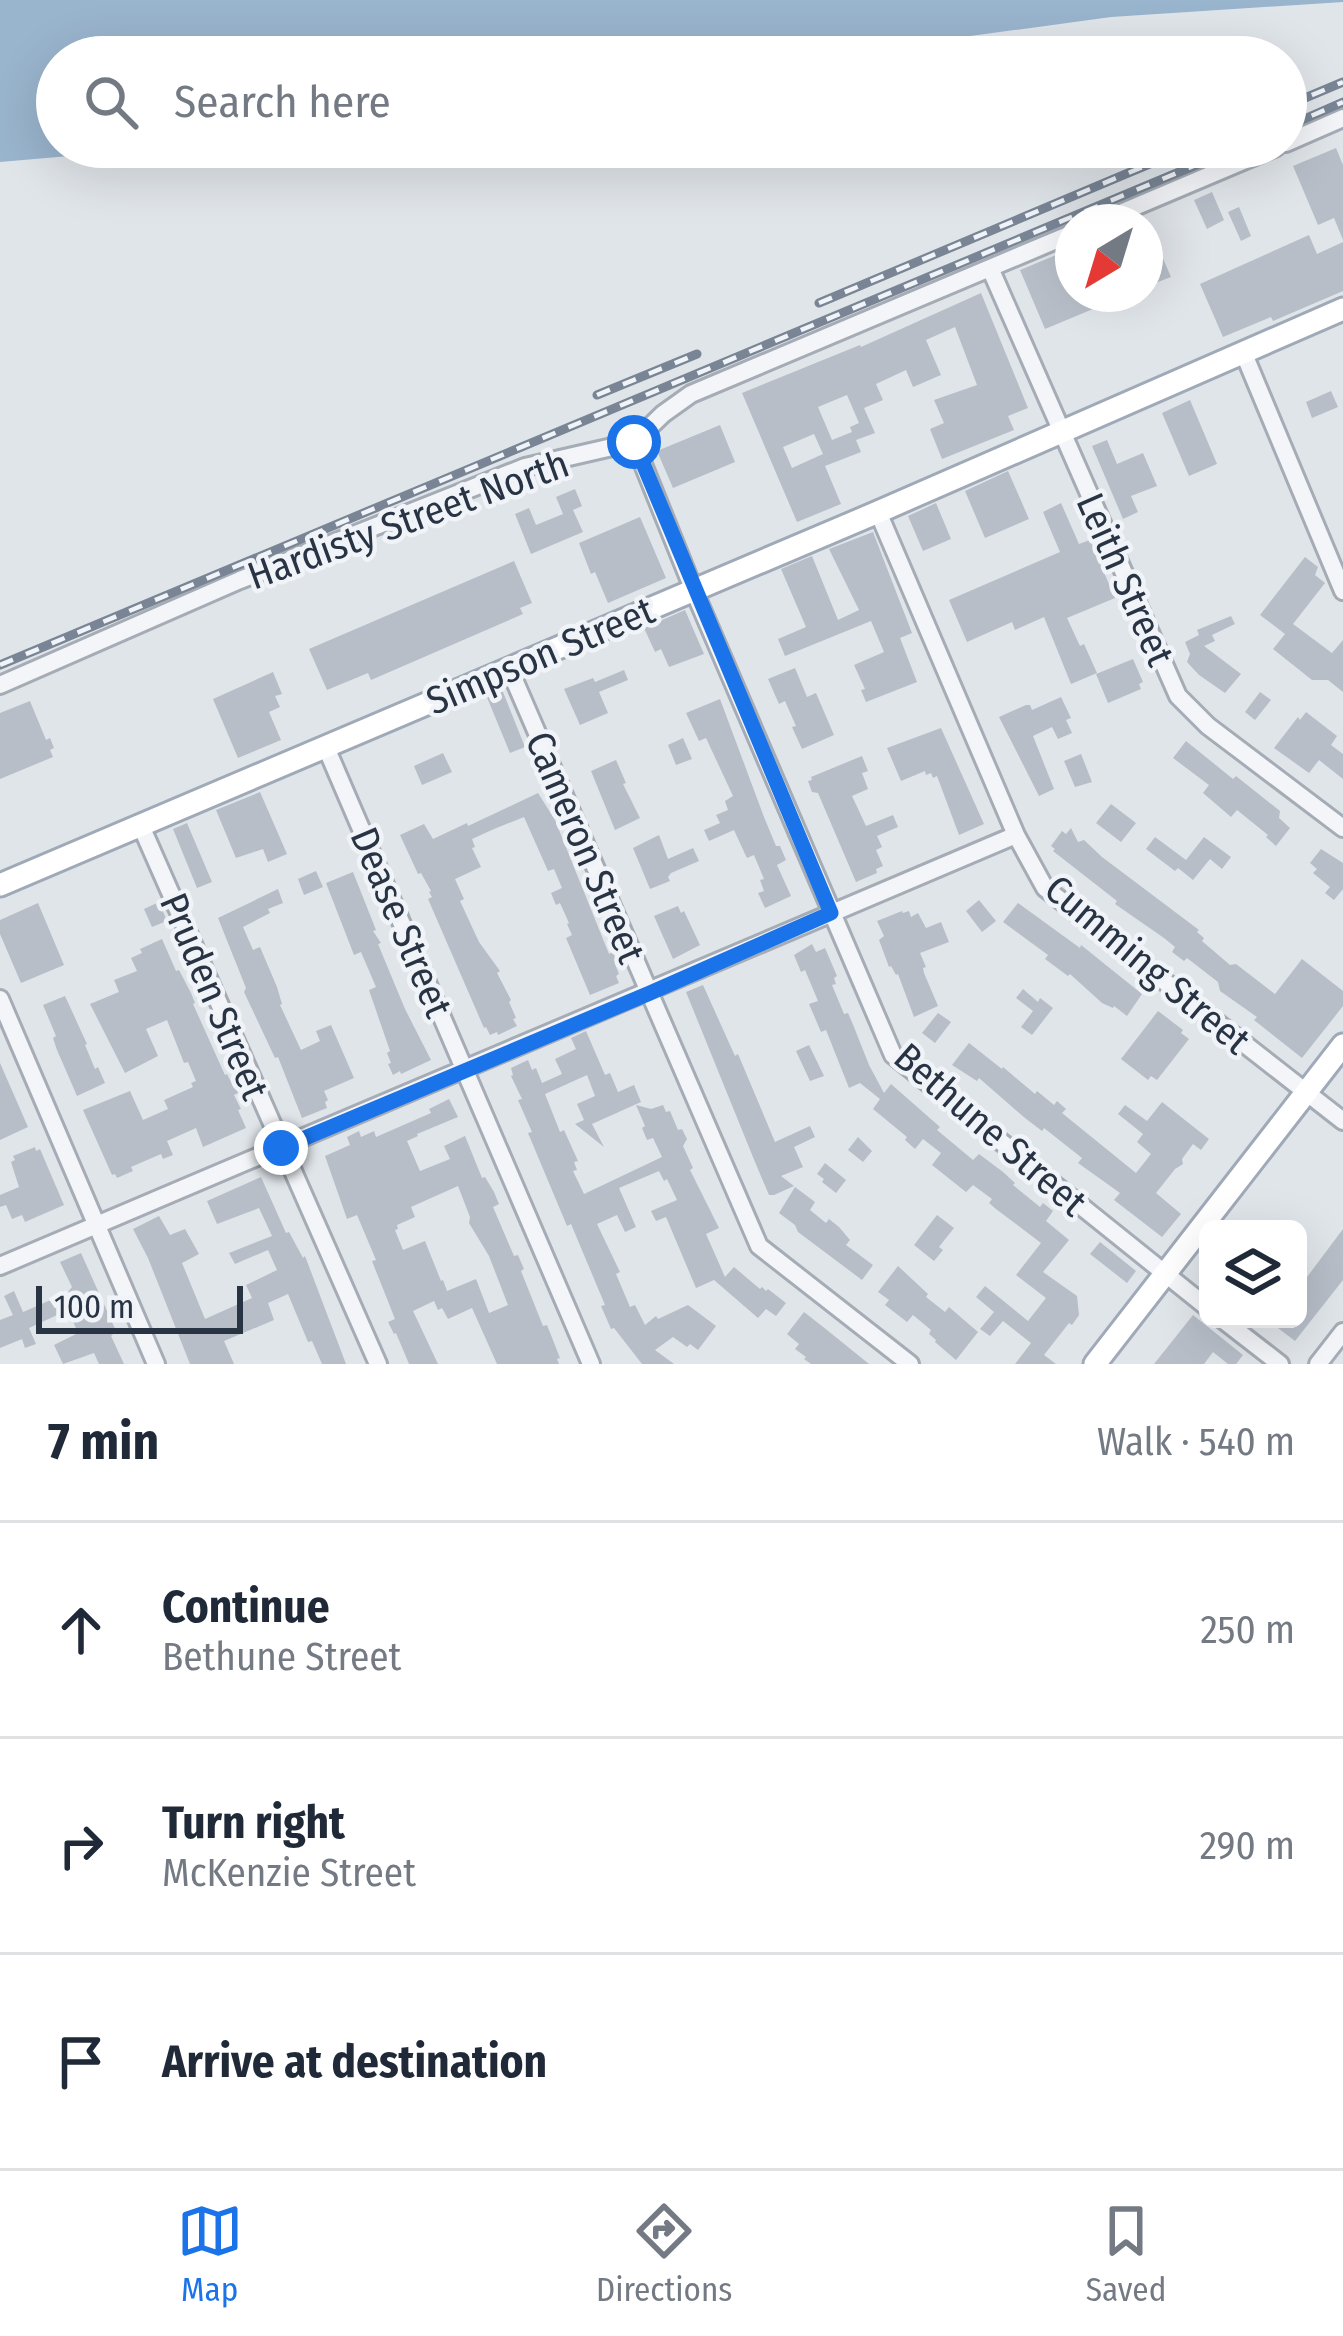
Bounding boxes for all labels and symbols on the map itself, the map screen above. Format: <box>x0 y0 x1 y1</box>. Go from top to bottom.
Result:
north arrow <box>1055 204 1163 312</box>
route start <box>607 415 661 469</box>
street label: Hardisty Street North <box>242 441 575 599</box>
street label: Leith Street <box>1067 486 1184 673</box>
street label: Simpson Street <box>420 587 661 725</box>
street label: Cameron Street <box>516 725 654 970</box>
street label: Dease Street <box>341 821 462 1024</box>
street label: Cumming Street <box>1036 866 1259 1064</box>
street label: Pruden Street <box>150 886 278 1107</box>
street label: Bethune Street <box>885 1034 1096 1226</box>
route end <box>254 1121 308 1175</box>
scale bar <box>36 1280 243 1333</box>

